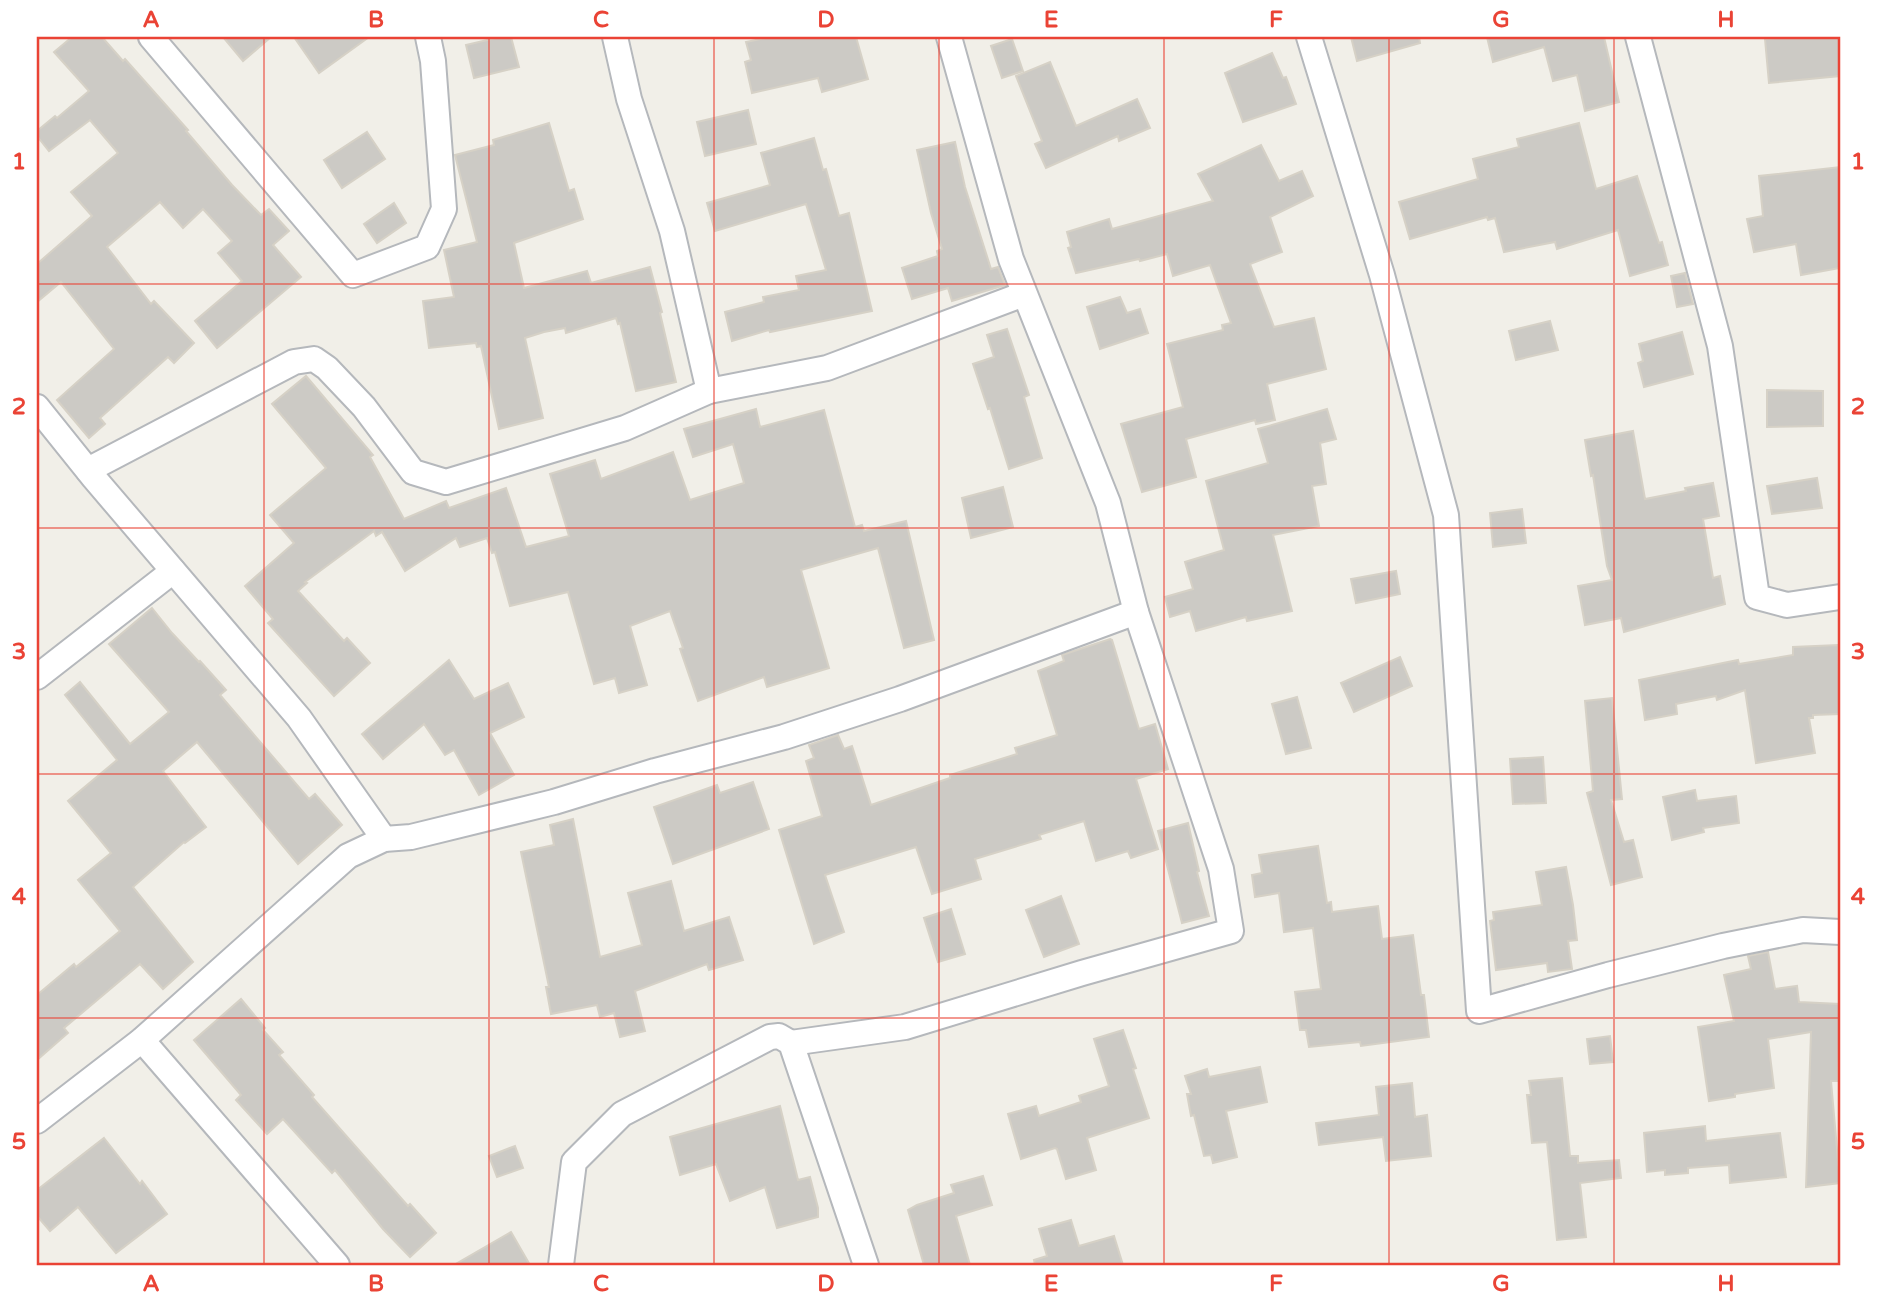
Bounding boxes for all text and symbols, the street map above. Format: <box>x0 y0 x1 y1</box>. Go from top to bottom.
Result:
text: A <box>142 6 160 34</box>
text: B <box>368 6 384 34</box>
text: C <box>593 6 609 34</box>
text: D <box>817 6 835 34</box>
text: E <box>1044 6 1058 34</box>
text: F <box>1269 6 1283 34</box>
text: G <box>1492 6 1510 34</box>
text: H <box>1717 6 1735 34</box>
text: 1 <box>12 148 26 176</box>
text: 1 <box>1851 148 1865 176</box>
text: 2 <box>12 393 26 421</box>
text: 2 <box>1851 393 1865 421</box>
text: 3 <box>12 638 26 666</box>
text: 3 <box>1851 638 1865 666</box>
text: 4 <box>12 883 27 911</box>
text: 4 <box>1851 883 1866 911</box>
text: 5 <box>12 1128 26 1156</box>
text: 5 <box>1851 1128 1865 1156</box>
text: A <box>142 1270 160 1298</box>
text: B <box>368 1270 384 1298</box>
text: C <box>593 1270 609 1298</box>
text: D <box>817 1270 835 1298</box>
text: E <box>1044 1270 1058 1298</box>
text: F <box>1269 1270 1283 1298</box>
text: G <box>1492 1270 1510 1298</box>
text: H <box>1717 1270 1735 1298</box>

